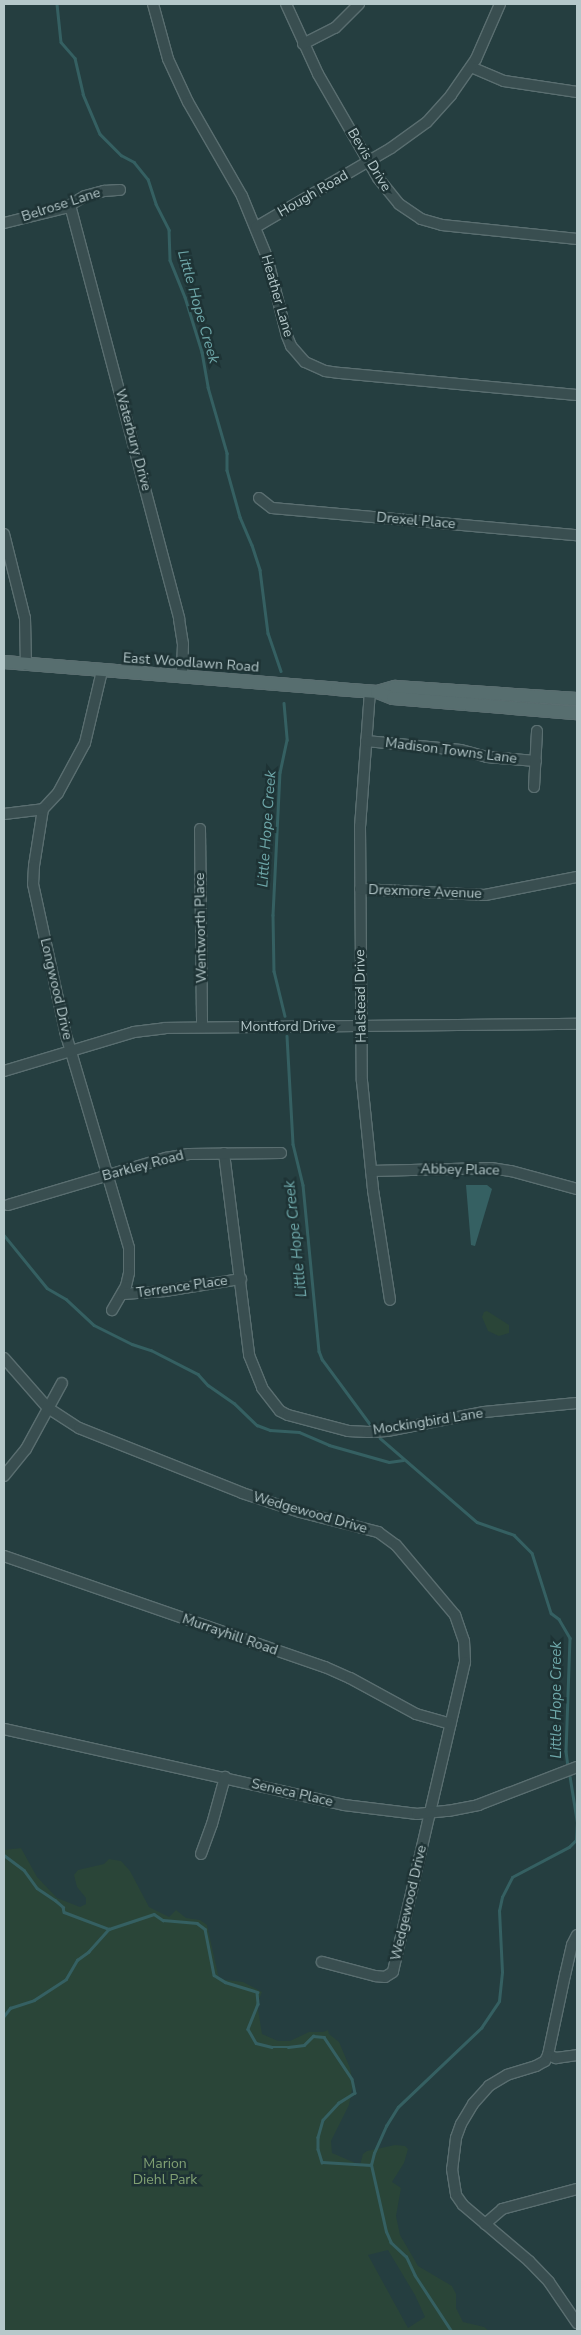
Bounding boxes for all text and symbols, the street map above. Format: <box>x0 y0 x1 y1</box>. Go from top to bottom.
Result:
street label: Bevis Drive <box>344 125 394 195</box>
street label: Hough Road <box>275 167 351 221</box>
street label: Belrose Lane <box>19 184 103 226</box>
water label: Little Hope Creek <box>173 248 223 366</box>
street label: Heather Lane <box>257 253 297 339</box>
street label: Waterbury Drive <box>111 387 155 493</box>
street label: Drexel Place <box>376 509 456 533</box>
street label: East Woodlawn Road <box>122 650 260 676</box>
street label: Madison Towns Lane <box>384 735 518 767</box>
water label: Little Hope Creek <box>254 770 280 888</box>
street label: Wentworth Place <box>192 873 210 983</box>
street label: Drexmore Avenue <box>368 882 482 902</box>
street label: Longwood Drive <box>36 937 76 1041</box>
street label: Halstead Drive <box>352 949 370 1043</box>
street label: Montford Drive <box>241 1019 335 1035</box>
street label: Barkley Road <box>100 1147 186 1185</box>
street label: Abbey Place <box>420 1161 500 1179</box>
water label: Little Hope Creek <box>281 1180 311 1298</box>
street label: Terrence Place <box>135 1272 229 1302</box>
street label: Mockingbird Lane <box>372 1405 484 1439</box>
street label: Wedgewood Drive <box>251 1489 369 1537</box>
street label: Murrayhill Road <box>180 1611 280 1659</box>
water label: Little Hope Creek <box>548 1641 566 1759</box>
street label: Seneca Place <box>250 1775 334 1811</box>
street label: Wedgewood Drive <box>388 1844 430 1962</box>
park label: Marion Diehl Park <box>133 2156 197 2188</box>

